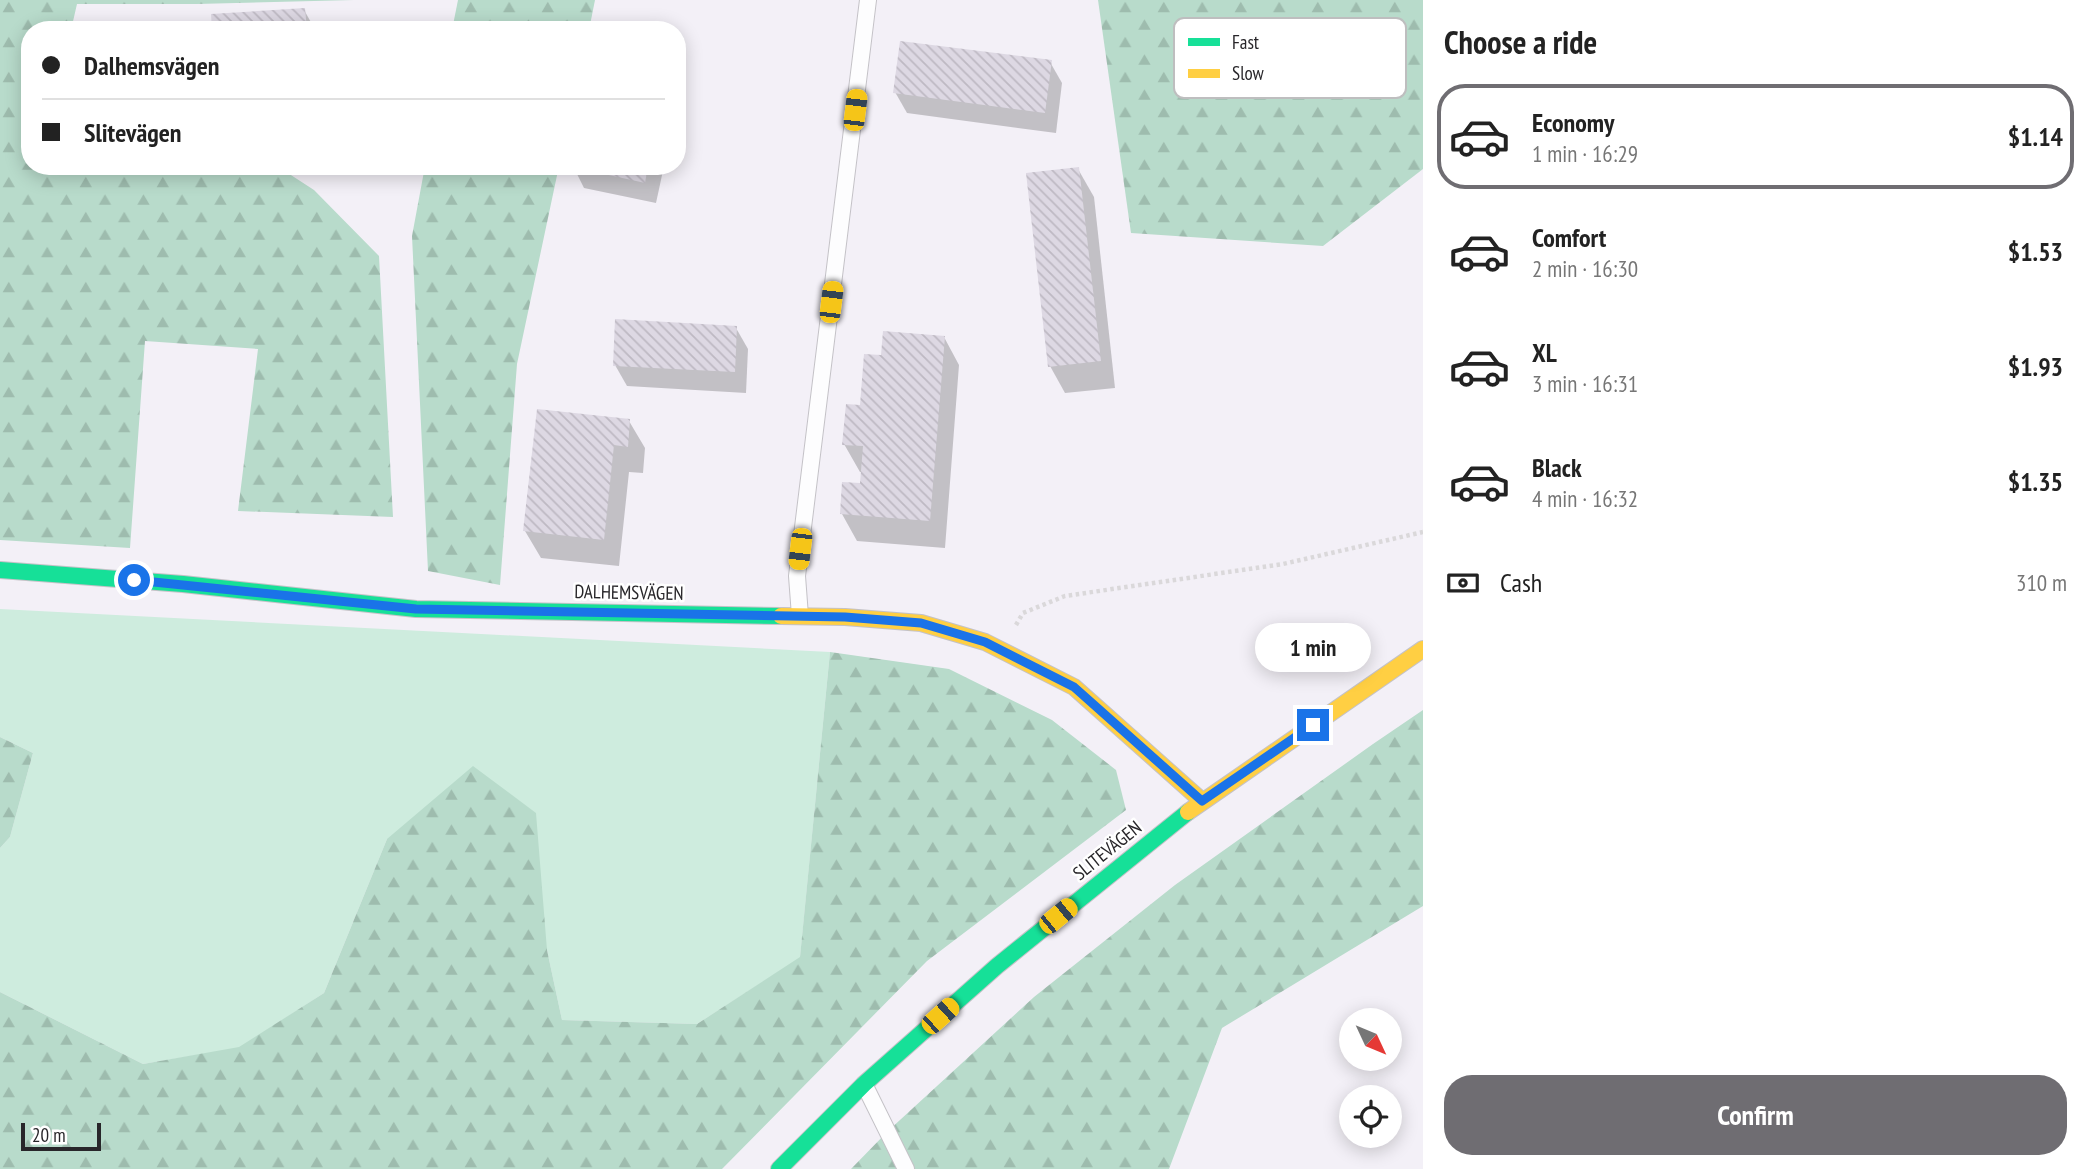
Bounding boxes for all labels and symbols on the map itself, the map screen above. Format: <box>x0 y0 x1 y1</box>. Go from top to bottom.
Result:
legend <box>1174 18 1406 98</box>
text: Fast <box>1232 30 1260 54</box>
text: Slow <box>1232 61 1265 85</box>
car <box>843 88 868 132</box>
car <box>819 280 844 324</box>
car <box>788 527 813 571</box>
route start <box>118 564 150 596</box>
street label: DALHEMSVÄGEN <box>574 579 684 605</box>
callout: 1 min <box>1255 624 1371 672</box>
route end <box>1297 709 1329 741</box>
street label: SLITEVÄGEN <box>1068 815 1146 885</box>
car <box>1036 895 1081 937</box>
car <box>918 994 963 1038</box>
north arrow <box>1339 1008 1402 1071</box>
scale bar <box>21 1120 102 1152</box>

